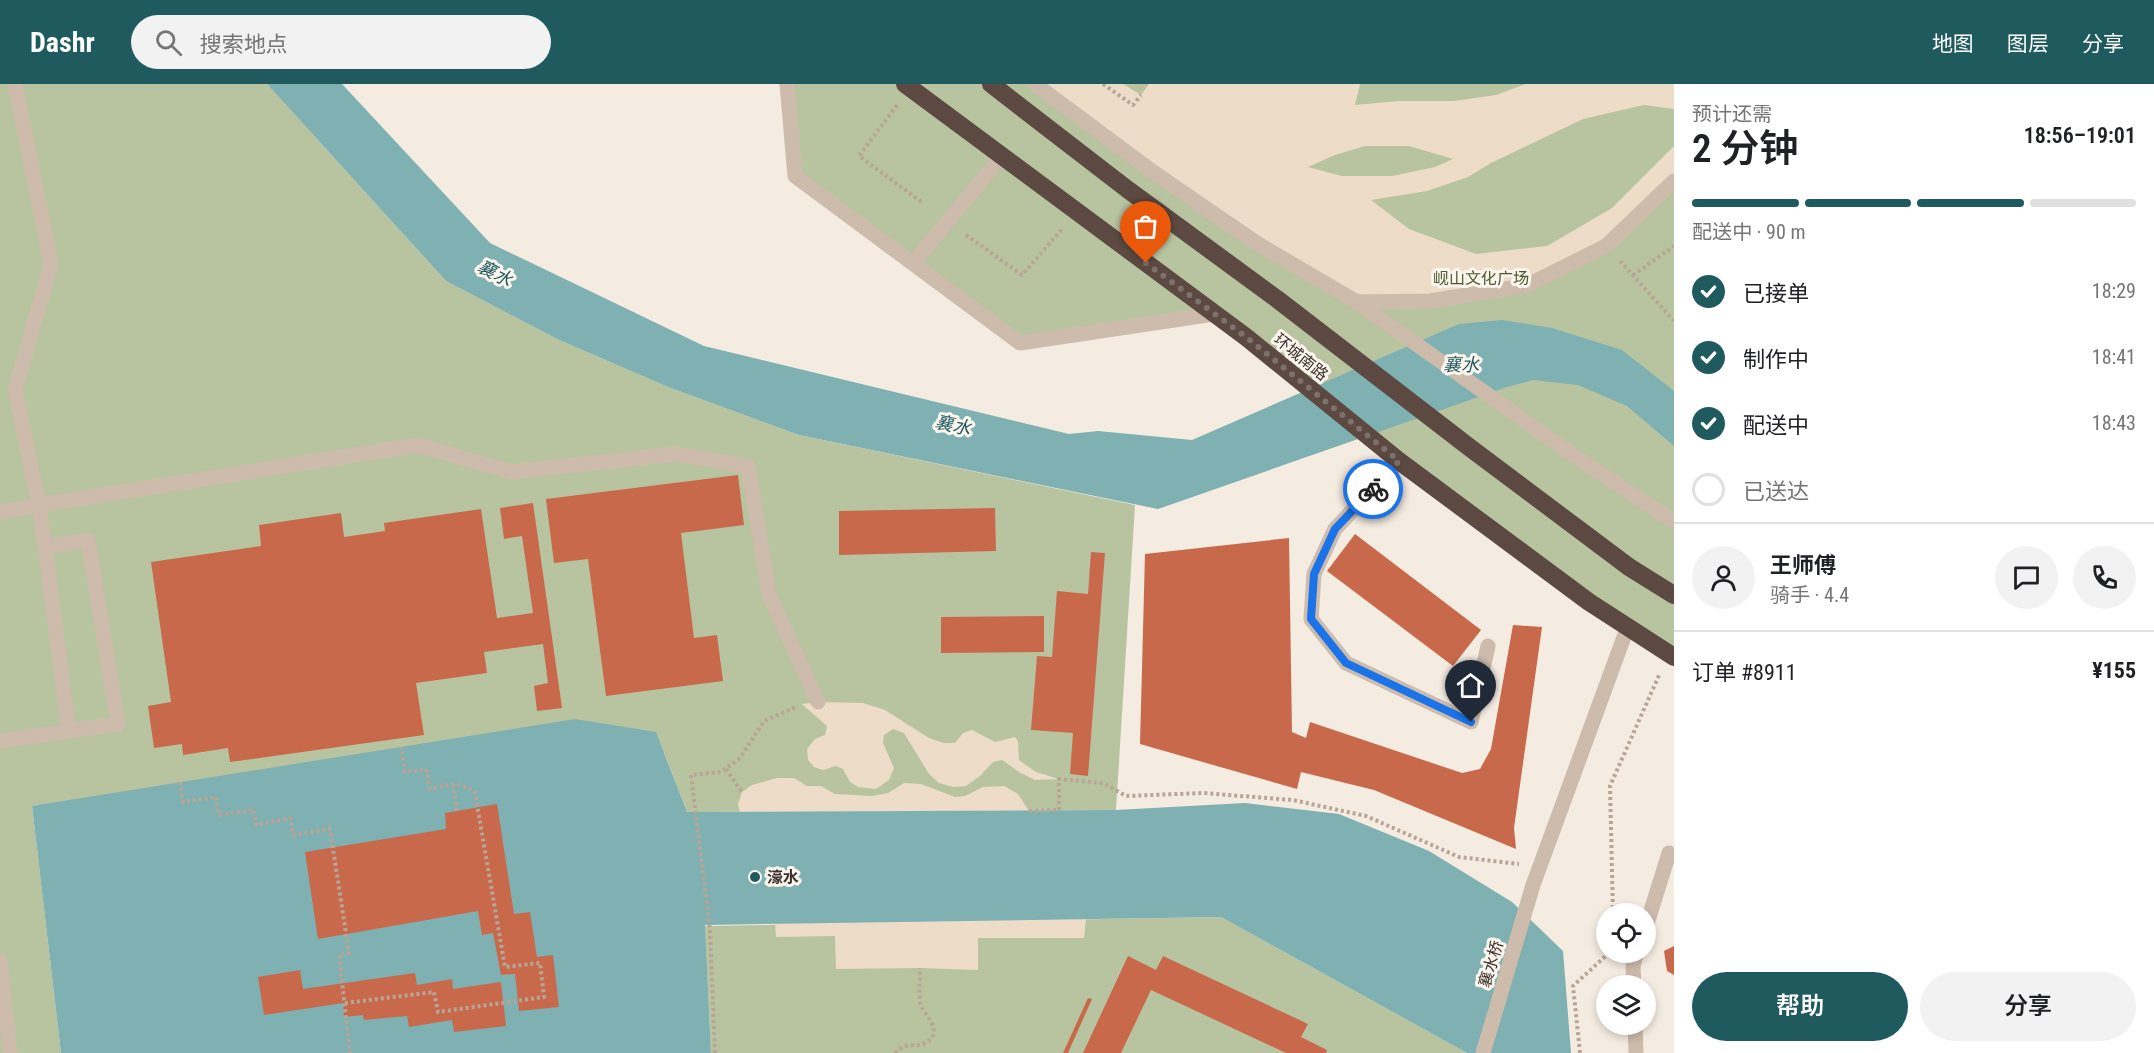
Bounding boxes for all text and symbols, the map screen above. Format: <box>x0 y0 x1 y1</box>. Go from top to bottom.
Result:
search box <box>131 15 551 69</box>
text: Dashr <box>30 26 95 59</box>
icon: search <box>152 26 185 59</box>
text: 搜索地点 <box>200 32 288 57</box>
text: 地图 <box>1932 32 1974 56</box>
text: 图层 <box>2007 32 2049 56</box>
text: 分享 <box>2082 32 2124 56</box>
text: 预计还需 <box>1692 102 1772 126</box>
text: 18:56–19:01 <box>2024 123 2136 148</box>
text: 2 分钟 <box>1692 126 1799 172</box>
pin <box>1120 201 1171 263</box>
icon: bag <box>1129 210 1162 243</box>
text: 配送中 · 90 m <box>1692 220 1805 244</box>
water label: 襄水 <box>474 255 517 291</box>
park label: 岘山文化广场 <box>1433 269 1529 288</box>
icon: check <box>1692 275 1725 308</box>
text: 18:29 <box>2092 279 2136 303</box>
text: 已接单 <box>1743 281 1809 306</box>
street label: 环城南路 <box>1270 329 1332 385</box>
icon: check <box>1692 341 1725 374</box>
text: 18:41 <box>2092 345 2136 369</box>
text: 制作中 <box>1743 347 1809 372</box>
water label: 襄水 <box>1443 354 1480 375</box>
icon: check <box>1692 407 1725 440</box>
water label: 襄水 <box>933 411 974 439</box>
text: 18:43 <box>2092 411 2136 435</box>
text: 配送中 <box>1743 413 1809 438</box>
courier <box>1343 459 1403 519</box>
icon: bike <box>1357 473 1390 506</box>
text: 已送达 <box>1743 479 1809 504</box>
button: person <box>1692 546 1755 609</box>
button: chat <box>1995 546 2058 609</box>
button: phone <box>2073 546 2136 609</box>
text: 王师傅 <box>1770 553 1836 578</box>
text: 骑手 · 4.4 <box>1770 583 1849 607</box>
text: ¥155 <box>2092 658 2136 683</box>
pin <box>1445 660 1496 722</box>
text: 订单 #8911 <box>1692 660 1797 685</box>
icon: home <box>1454 669 1487 702</box>
place label: 濠水 <box>767 868 799 887</box>
marker: 濠水 <box>748 870 762 884</box>
map controls <box>1596 903 1656 1035</box>
button: locate <box>1596 903 1656 963</box>
street label: 襄水桥 <box>1475 938 1507 990</box>
button: 帮助 <box>1692 972 1908 1041</box>
button: 分享 <box>1920 972 2136 1041</box>
button: layers <box>1596 975 1656 1035</box>

